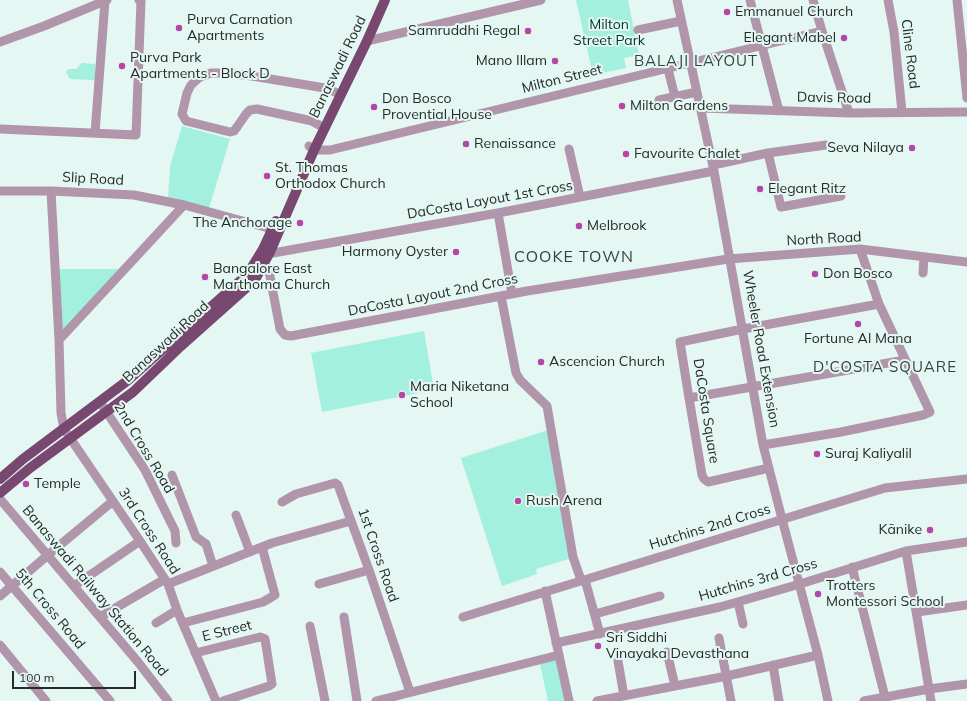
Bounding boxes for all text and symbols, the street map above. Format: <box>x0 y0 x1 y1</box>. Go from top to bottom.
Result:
place label: Emmanuel Church <box>735 4 853 20</box>
marker: Emmanuel Church <box>722 7 732 17</box>
place label: Purva Carnation Apartments <box>187 12 293 44</box>
street label: Banaswadi Road <box>306 13 370 121</box>
park label: Milton Street Park <box>573 17 645 50</box>
street label: Cline Road <box>897 18 923 90</box>
marker: Purva Carnation Apartments <box>174 23 184 33</box>
place label: Samruddhi Regal <box>408 23 520 39</box>
marker: Samruddhi Regal <box>523 26 533 36</box>
place label: Elegant Mabel <box>743 30 836 46</box>
marker: Elegant Mabel <box>839 33 849 43</box>
place label: Purva Park Apartments - Block D <box>130 50 270 82</box>
district label: BALAJI LAYOUT <box>634 52 758 70</box>
place label: Mano Illam <box>476 53 547 69</box>
marker: Mano Illam <box>550 56 560 66</box>
marker: Purva Park Apartments - Block D <box>117 61 127 71</box>
street label: Milton Street <box>520 61 604 97</box>
street label: Davis Road <box>797 89 871 107</box>
place label: Don Bosco Provential House <box>382 91 492 124</box>
place label: Milton Gardens <box>630 98 728 114</box>
marker: Milton Gardens <box>617 101 627 111</box>
marker: Don Bosco Provential House <box>369 102 379 112</box>
place label: Renaissance <box>474 136 556 152</box>
marker: Renaissance <box>461 139 471 149</box>
place label: Seva Nilaya <box>827 140 904 156</box>
marker: Seva Nilaya <box>907 143 917 153</box>
place label: Favourite Chalet <box>634 146 740 162</box>
marker: Favourite Chalet <box>621 149 631 159</box>
place label: St. Thomas Orthodox Church <box>275 160 386 192</box>
street label: Slip Road <box>62 169 124 189</box>
marker: St. Thomas Orthodox Church <box>262 171 272 181</box>
street label: DaCosta Layout 1st Cross <box>406 177 574 223</box>
place label: Elegant Ritz <box>768 181 846 197</box>
marker: Elegant Ritz <box>755 184 765 194</box>
place label: The Anchorage <box>193 215 292 231</box>
marker: The Anchorage <box>295 218 305 228</box>
place label: Melbrook <box>587 218 647 234</box>
marker: Melbrook <box>574 221 584 231</box>
street label: North Road <box>786 229 862 249</box>
place label: Harmony Oyster <box>342 244 448 260</box>
marker: Harmony Oyster <box>451 247 461 257</box>
district label: COOKE TOWN <box>514 247 634 267</box>
place label: Bangalore East Marthoma Church <box>213 261 330 294</box>
place label: Don Bosco <box>823 266 893 282</box>
street label: Wheeler Road Extension <box>739 269 783 429</box>
marker: Don Bosco <box>810 269 820 279</box>
street label: DaCosta Layout 2nd Cross <box>347 270 519 320</box>
marker: Bangalore East Marthoma Church <box>200 272 210 282</box>
street label: Banaswadi Road <box>120 298 212 386</box>
marker: Fortune Al Mana <box>853 319 863 329</box>
place label: Fortune Al Mana <box>804 331 912 347</box>
place label: Ascencion Church <box>549 354 665 370</box>
marker: Ascencion Church <box>536 357 546 367</box>
street label: DaCosta Square <box>689 357 723 465</box>
district label: D'COSTA SQUARE <box>813 358 957 376</box>
place label: Maria Niketana School <box>410 379 509 412</box>
marker: Maria Niketana School <box>397 390 407 400</box>
street label: 2nd Cross Road <box>110 399 178 497</box>
place label: Suraj Kaliyalil <box>825 446 912 462</box>
marker: Suraj Kaliyalil <box>812 449 822 459</box>
place label: Temple <box>34 476 81 492</box>
marker: Temple <box>21 479 31 489</box>
street label: 3rd Cross Road <box>115 485 183 577</box>
place label: Rush Arena <box>526 493 602 509</box>
marker: Rush Arena <box>513 496 523 506</box>
street label: Hutchins 2nd Cross <box>647 501 773 553</box>
street label: Banaswadi Railway Station Road <box>19 502 171 680</box>
street label: 1st Cross Road <box>354 506 402 604</box>
place label: Kānike <box>879 522 922 538</box>
marker: Kānike <box>925 525 935 535</box>
street label: Hutchins 3rd Cross <box>697 555 819 605</box>
street label: 5th Cross Road <box>12 565 88 653</box>
place label: Trotters Montessori School <box>826 578 944 610</box>
marker: Trotters Montessori School <box>813 589 823 599</box>
street label: E Street <box>200 617 254 645</box>
place label: Sri Siddhi Vinayaka Devasthana <box>606 630 749 662</box>
marker: Sri Siddhi Vinayaka Devasthana <box>593 641 603 651</box>
scale bar <box>14 663 138 689</box>
text: 100 m <box>19 670 54 685</box>

